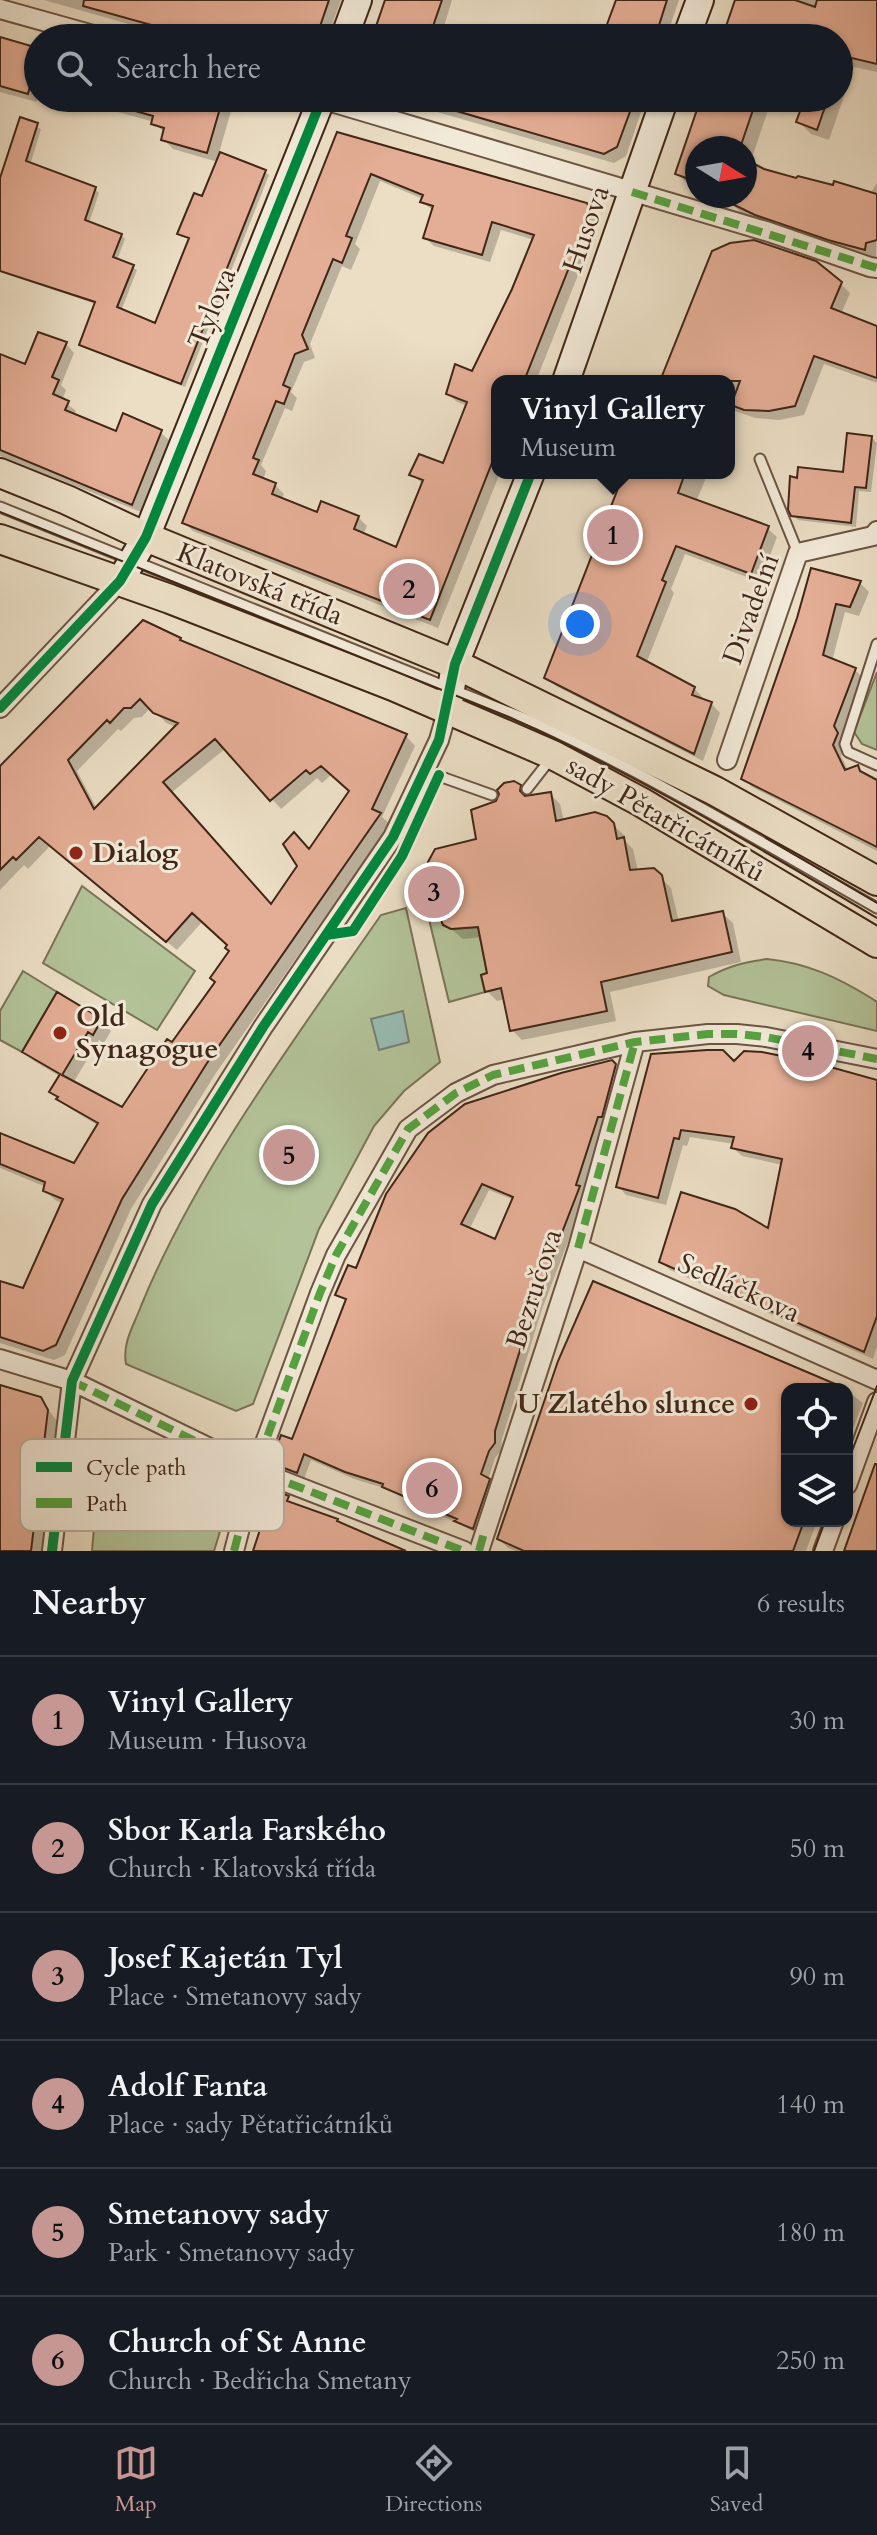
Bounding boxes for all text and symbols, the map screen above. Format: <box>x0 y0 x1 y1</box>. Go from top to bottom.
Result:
search box <box>24 24 853 112</box>
icon: search <box>52 46 96 90</box>
text: Search here <box>116 48 261 89</box>
north arrow <box>685 136 757 208</box>
street label: Husova <box>553 180 619 278</box>
street label: Tylova <box>179 262 245 354</box>
popup <box>491 375 735 479</box>
text: Vinyl Gallery <box>520 389 706 430</box>
text: Museum <box>520 430 616 465</box>
pin: 1 <box>587 505 639 565</box>
street label: Klatovská třída <box>171 533 349 635</box>
street label: Divadelní <box>713 548 789 670</box>
pin: 2 <box>383 559 435 619</box>
your location <box>560 604 600 644</box>
street label: sady Pětatřicátníků <box>560 747 772 891</box>
place label: Dialog <box>92 834 179 872</box>
marker: Dialog <box>67 844 85 862</box>
pin: 3 <box>408 862 460 922</box>
place label: Old Synagogue <box>76 998 218 1068</box>
pin: 4 <box>782 1021 834 1081</box>
marker: Old Synagogue <box>51 1024 69 1042</box>
pin: 5 <box>263 1125 315 1185</box>
street label: Bezručova <box>497 1224 571 1354</box>
street label: Sedláčkova <box>672 1244 806 1332</box>
map controls <box>781 1383 853 1527</box>
button: locate <box>781 1383 853 1455</box>
place label: U Zlatého slunce <box>517 1385 735 1423</box>
marker: U Zlatého slunce <box>742 1395 760 1413</box>
legend <box>20 1439 284 1531</box>
text: Cycle path <box>86 1453 186 1483</box>
button: layers <box>781 1455 853 1527</box>
pin: 6 <box>406 1458 458 1518</box>
text: Path <box>86 1489 128 1519</box>
text: Nearby <box>32 1580 147 1626</box>
text: 6 results <box>757 1586 845 1621</box>
text: Vinyl Gallery <box>108 1682 293 1723</box>
text: 1 <box>51 1703 65 1738</box>
text: 30 m <box>789 1703 845 1738</box>
text: Museum · Husova <box>108 1723 307 1758</box>
text: Sbor Karla Farského <box>108 1810 386 1851</box>
text: 2 <box>51 1831 65 1866</box>
text: 50 m <box>789 1831 845 1866</box>
text: Church · Klatovská třída <box>108 1851 376 1886</box>
text: Josef Kajetán Tyl <box>108 1938 342 1979</box>
text: 3 <box>51 1959 65 1994</box>
text: 90 m <box>789 1959 845 1994</box>
text: Place · Smetanovy sady <box>108 1979 362 2014</box>
text: Adolf Fanta <box>108 2066 268 2107</box>
text: 4 <box>51 2087 65 2122</box>
text: 140 m <box>776 2087 845 2122</box>
text: Place · sady Pětatřicátníků <box>108 2107 393 2142</box>
text: Smetanovy sady <box>108 2194 329 2235</box>
text: 5 <box>51 2215 65 2250</box>
text: 180 m <box>776 2215 845 2250</box>
text: Park · Smetanovy sady <box>108 2235 355 2270</box>
text: Church of St Anne <box>108 2322 367 2363</box>
text: 6 <box>51 2343 65 2378</box>
text: 250 m <box>776 2343 845 2378</box>
text: Church · Bedřicha Smetany <box>108 2363 412 2398</box>
tab: Map <box>114 2441 158 2519</box>
tab: Directions <box>385 2441 482 2519</box>
tab: Saved <box>710 2441 763 2519</box>

